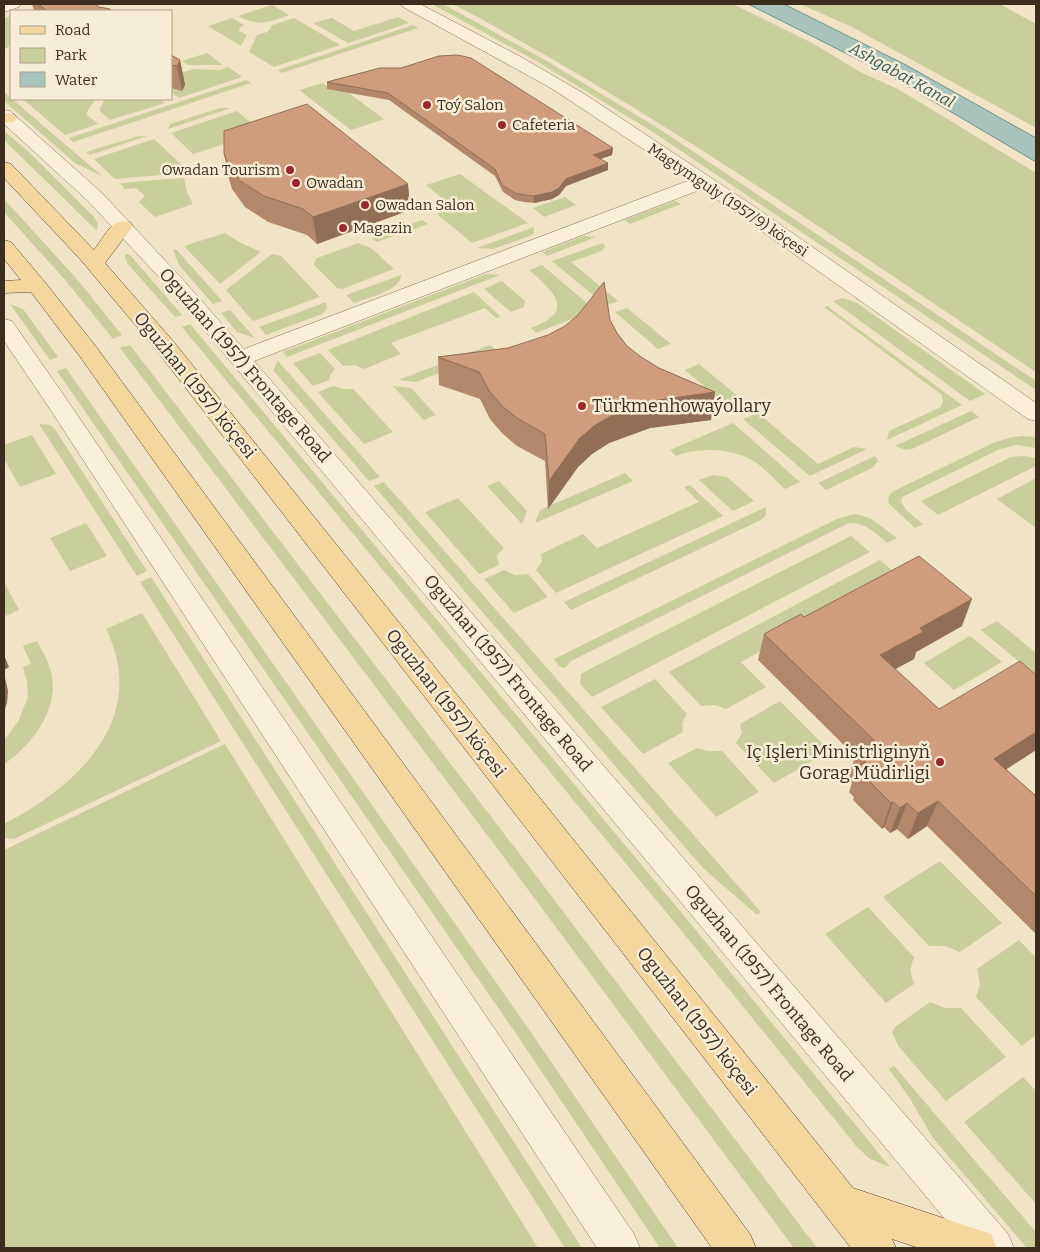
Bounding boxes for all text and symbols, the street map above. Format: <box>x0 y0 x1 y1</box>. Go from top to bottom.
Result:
legend <box>10 10 172 100</box>
text: Road <box>55 21 90 39</box>
water label: Ashgabat Kanal <box>845 38 958 112</box>
text: Park <box>55 46 87 64</box>
text: Water <box>55 71 98 89</box>
place label: Toý Salon <box>437 96 504 114</box>
marker: Toý Salon <box>421 99 433 111</box>
place label: Cafeteria <box>512 116 575 134</box>
marker: Cafeteria <box>496 119 508 131</box>
street label: Magtymguly (1957/9) köçesi <box>644 140 812 261</box>
place label: Owadan Tourism <box>161 161 281 179</box>
marker: Owadan Tourism <box>284 164 296 176</box>
place label: Owadan <box>306 174 364 192</box>
marker: Owadan <box>290 177 302 189</box>
place label: Owadan Salon <box>375 196 475 214</box>
marker: Owadan Salon <box>359 199 371 211</box>
place label: Magazin <box>353 219 412 237</box>
marker: Magazin <box>337 222 349 234</box>
street label: Oguzhan (1957) Frontage Road <box>155 263 336 467</box>
street label: Oguzhan (1957) köçesi <box>129 307 261 463</box>
place label: Türkmenhowaýollary <box>592 395 772 417</box>
marker: Türkmenhowaýollary <box>576 400 588 412</box>
street label: Oguzhan (1957) Frontage Road <box>419 570 597 776</box>
street label: Oguzhan (1957) köçesi <box>381 624 511 782</box>
place label: Iç Işleri Ministrliginyň Gorag Müdirligi <box>746 741 931 784</box>
marker: Iç Işleri Ministrliginyň Gorag Müdirligi <box>934 756 946 768</box>
street label: Oguzhan (1957) Frontage Road <box>680 880 858 1086</box>
street label: Oguzhan (1957) köçesi <box>632 942 762 1100</box>

